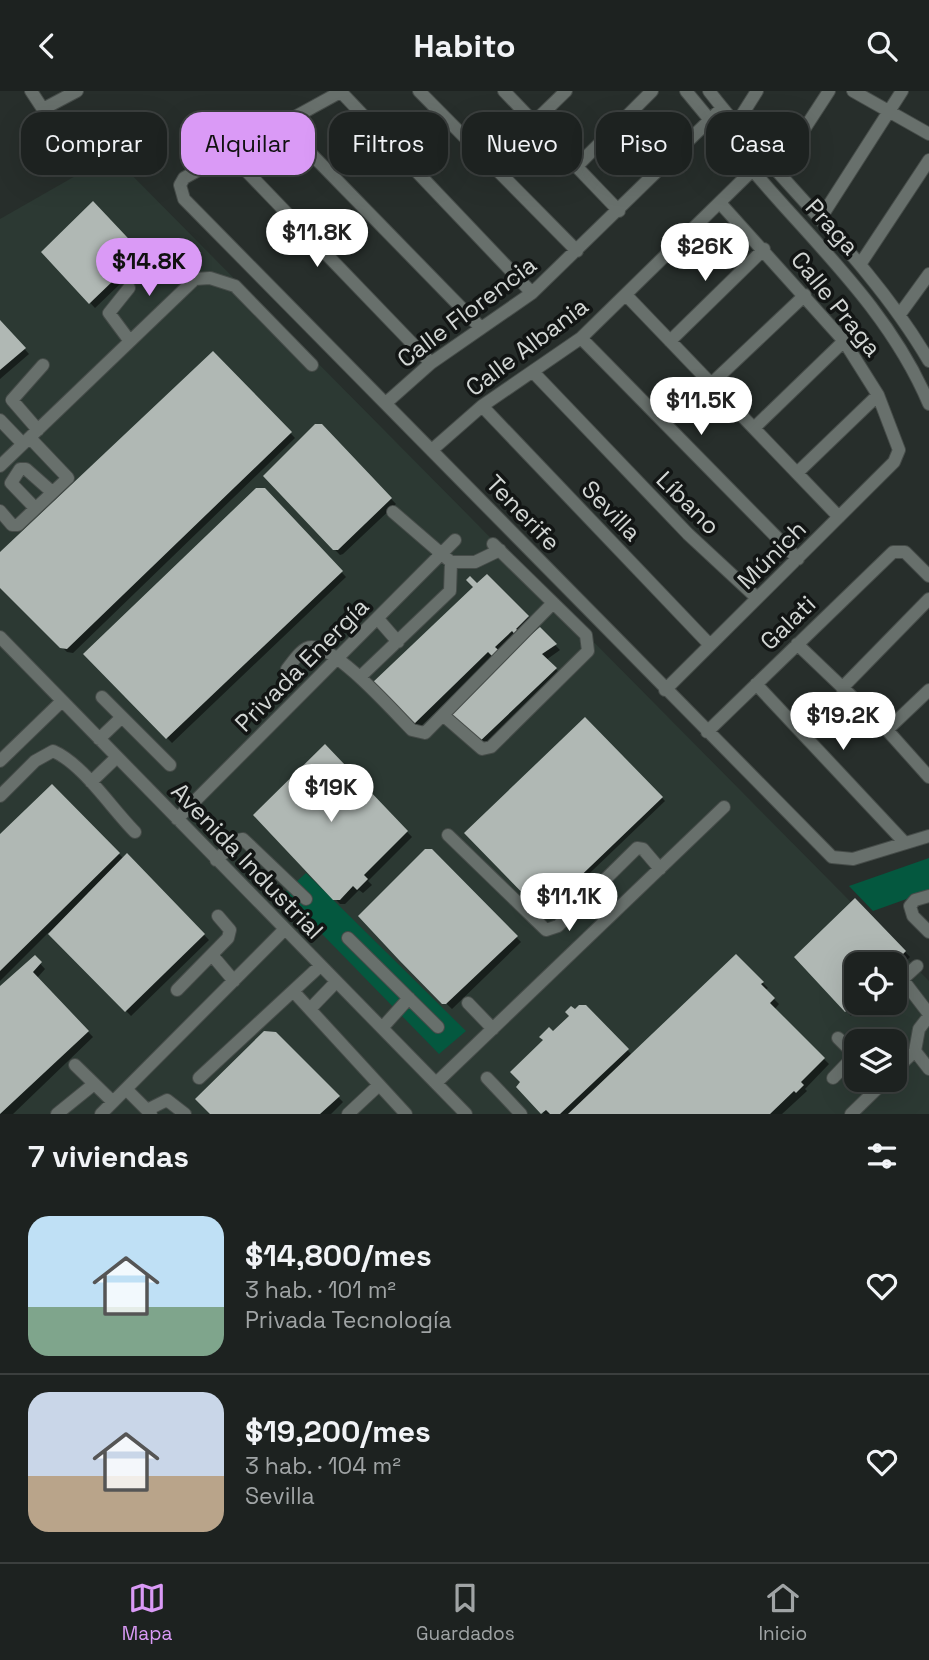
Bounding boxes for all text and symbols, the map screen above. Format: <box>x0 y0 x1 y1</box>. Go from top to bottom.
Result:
text: Habito <box>413 26 516 66</box>
icon: back <box>28 27 66 65</box>
icon: search <box>863 27 901 65</box>
chip: Comprar <box>21 112 167 175</box>
chip: Alquilar <box>181 112 315 175</box>
chip: Filtros <box>329 112 448 175</box>
chip: Nuevo <box>462 112 582 175</box>
chip: Piso <box>596 112 692 175</box>
chip: Casa <box>706 112 809 175</box>
street label: Praga <box>799 192 866 262</box>
pin: $11.8K <box>260 209 374 269</box>
text: $11.8K <box>282 217 352 247</box>
pin: $26K <box>664 223 746 283</box>
text: $26K <box>677 231 733 261</box>
pin: $14.8K <box>92 239 206 298</box>
street label: Calle Praga <box>784 245 889 363</box>
text: $14.8K <box>112 246 186 276</box>
street label: Calle Florencia <box>391 249 543 374</box>
street label: Calle Albania <box>459 290 594 403</box>
pin: $11.5K <box>644 377 758 437</box>
text: $11.5K <box>666 385 736 415</box>
street label: Líbano <box>650 464 727 541</box>
street label: Tenerife <box>480 468 567 557</box>
street label: Sevilla <box>575 474 648 548</box>
street label: Múnich <box>731 514 813 596</box>
street label: Galati <box>753 589 822 657</box>
street label: Privada Energía <box>228 591 375 738</box>
pin: $19.2K <box>786 693 900 752</box>
text: $19.2K <box>806 700 880 730</box>
pin: $19K <box>290 765 372 824</box>
text: $19K <box>305 772 357 802</box>
street label: Avenida Industrial <box>165 776 330 946</box>
pin: $11.1K <box>512 873 626 933</box>
text: $11.1K <box>536 881 602 911</box>
map controls <box>844 952 907 1092</box>
button: locate <box>844 952 907 1015</box>
button: layers <box>844 1029 907 1092</box>
text: 7 viviendas <box>28 1137 189 1176</box>
icon: filters <box>863 1137 901 1175</box>
text: $14,800/mes <box>245 1236 432 1275</box>
icon: home <box>84 1244 168 1328</box>
icon: heart <box>863 1267 901 1305</box>
text: 3 hab. · 101 m² <box>245 1275 396 1305</box>
text: Privada Tecnología <box>245 1305 452 1335</box>
text: $19,200/mes <box>245 1412 431 1451</box>
icon: home <box>84 1420 168 1504</box>
icon: heart <box>863 1443 901 1481</box>
text: 3 hab. · 104 m² <box>245 1451 401 1481</box>
text: Sevilla <box>245 1481 315 1511</box>
tab: Mapa <box>122 1579 172 1646</box>
tab: Guardados <box>416 1579 515 1646</box>
tab: Inicio <box>758 1579 807 1646</box>

